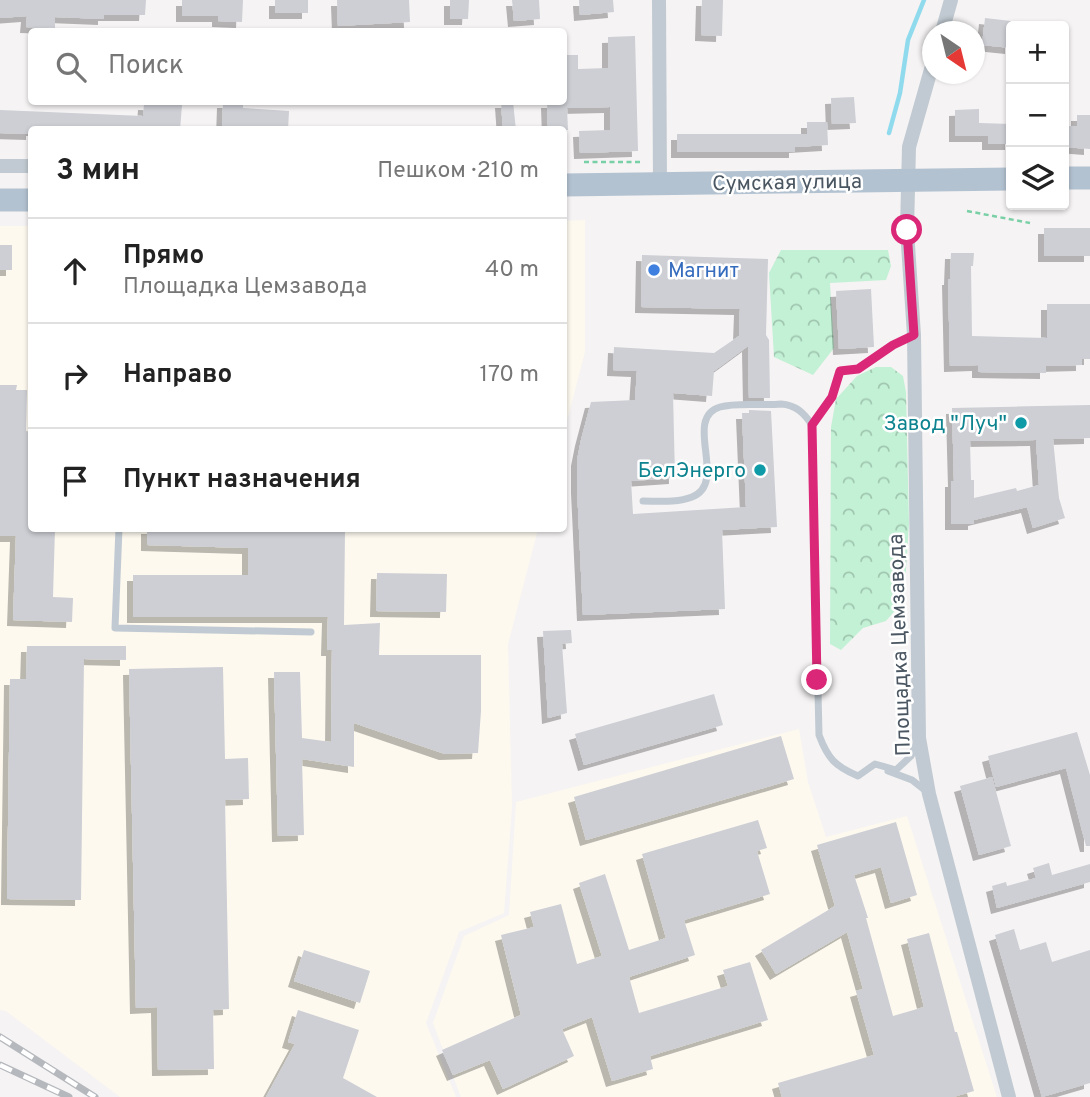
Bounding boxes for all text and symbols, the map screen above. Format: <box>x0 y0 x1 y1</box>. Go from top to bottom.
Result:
north arrow <box>922 21 985 84</box>
map controls <box>1006 21 1069 210</box>
button: + <box>1006 21 1069 84</box>
search box <box>28 28 567 105</box>
icon: search <box>52 48 90 86</box>
text: Поиск <box>108 50 184 83</box>
button: − <box>1006 84 1069 147</box>
button: layers <box>1006 147 1069 210</box>
text: 3 мин <box>56 153 140 190</box>
text: Пешком · 210 m <box>377 157 539 186</box>
street label: Сумская улица <box>712 169 862 198</box>
route start <box>891 214 922 245</box>
text: Прямо <box>123 240 204 273</box>
icon: ahead <box>56 252 94 290</box>
text: 40 m <box>485 256 539 285</box>
place label: Магнит <box>668 258 739 285</box>
marker: Магнит <box>646 262 662 278</box>
text: Площадка Цемзавода <box>123 273 367 302</box>
icon: right <box>56 357 94 395</box>
text: Направо <box>123 359 232 392</box>
text: 170 m <box>480 361 539 390</box>
place label: Завод "Луч" <box>883 411 1007 438</box>
marker: Завод "Луч" <box>1013 415 1029 431</box>
place label: БелЭнерго <box>638 458 746 485</box>
icon: arrive <box>56 462 94 500</box>
marker: БелЭнерго <box>752 462 768 478</box>
text: Пункт назначения <box>123 464 361 497</box>
street label: Площадка Цемзавода <box>883 533 918 757</box>
route end <box>801 664 832 695</box>

